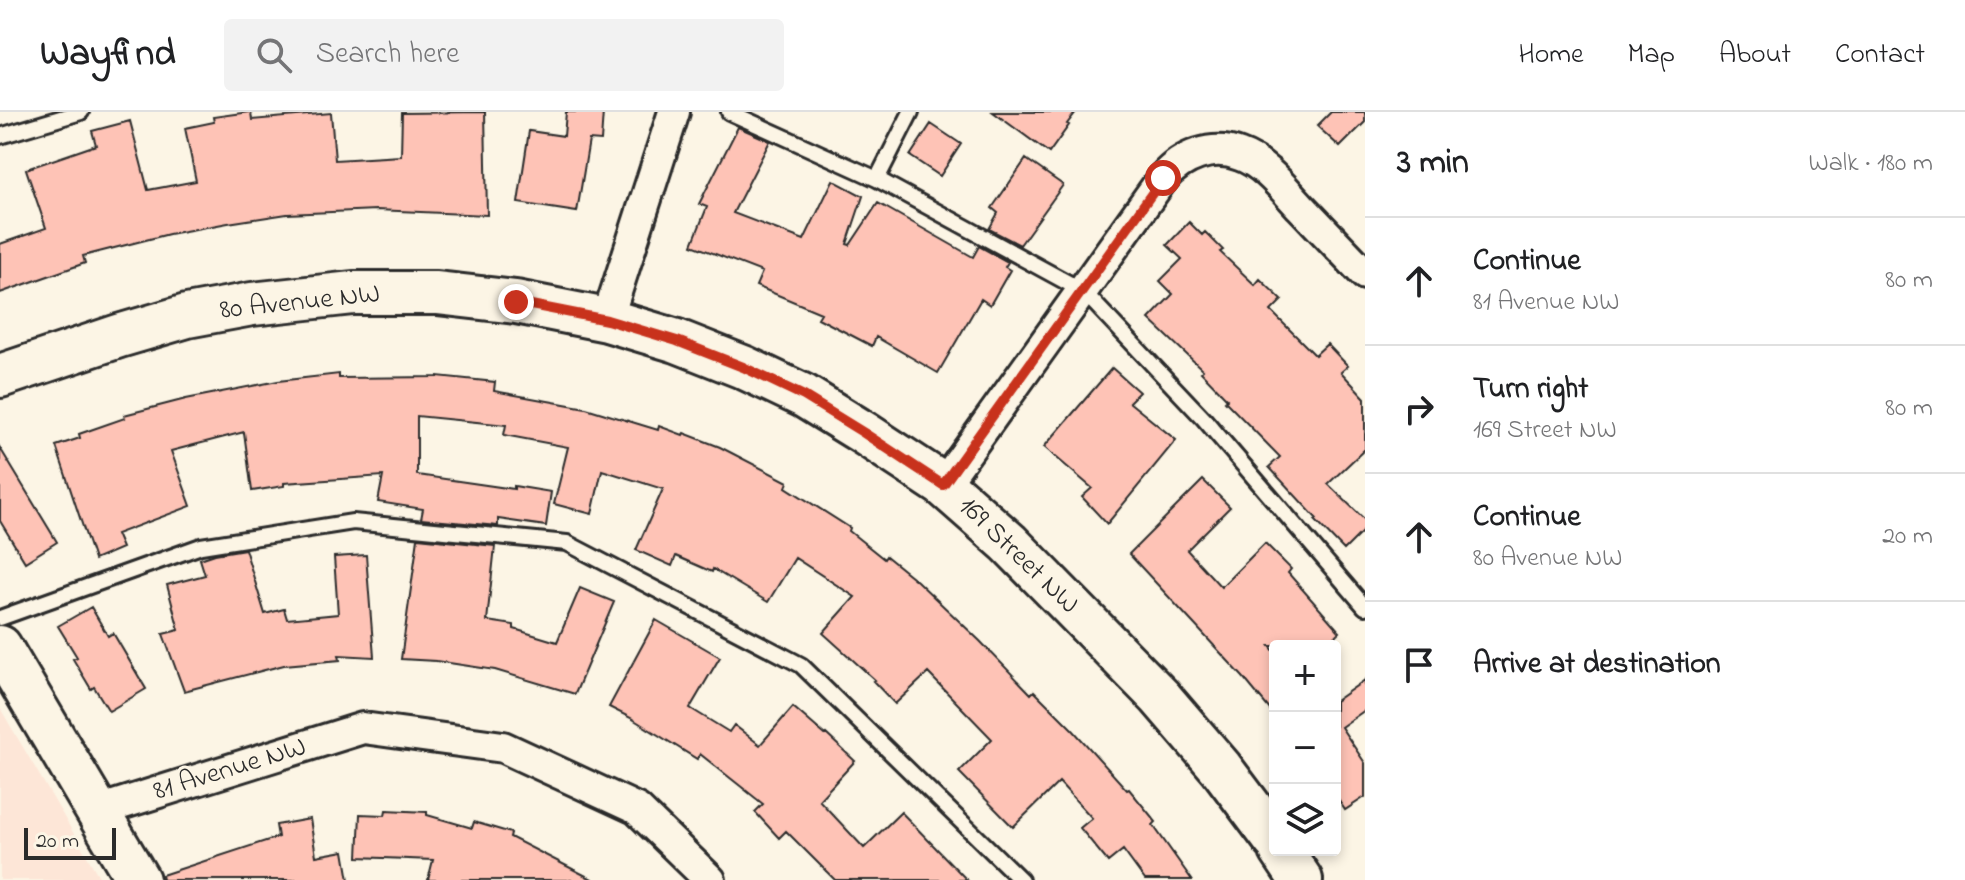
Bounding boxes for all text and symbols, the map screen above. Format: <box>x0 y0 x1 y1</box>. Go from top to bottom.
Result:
search box <box>224 19 784 91</box>
text: Wayfind <box>40 27 176 83</box>
icon: search <box>252 33 296 77</box>
text: Search here <box>316 33 459 77</box>
text: Home <box>1518 35 1584 76</box>
text: Map <box>1628 35 1675 76</box>
text: About <box>1719 35 1791 76</box>
text: Contact <box>1835 35 1925 76</box>
text: 3 min <box>1397 139 1469 189</box>
text: Walk · 180 m <box>1809 145 1933 183</box>
route start <box>1145 160 1181 196</box>
text: Continue <box>1473 240 1581 284</box>
icon: ahead <box>1397 259 1441 303</box>
text: 80 m <box>1885 262 1933 300</box>
street label: 80 Avenue NW <box>218 274 382 332</box>
route end <box>498 284 534 320</box>
text: 81 Avenue NW <box>1473 284 1619 322</box>
text: Turn right <box>1473 368 1588 412</box>
icon: right <box>1397 387 1441 431</box>
text: 80 m <box>1885 390 1933 428</box>
text: 169 Street NW <box>1473 412 1617 450</box>
street label: 169 Street NW <box>948 487 1088 625</box>
text: Continue <box>1473 496 1581 540</box>
icon: ahead <box>1397 515 1441 559</box>
text: 20 m <box>1882 518 1933 556</box>
text: 80 Avenue NW <box>1473 540 1622 578</box>
map controls <box>1269 640 1341 856</box>
button: + <box>1269 640 1341 712</box>
icon: arrive <box>1397 643 1441 687</box>
text: Arrive at destination <box>1473 643 1721 687</box>
button: − <box>1269 712 1341 784</box>
street label: 81 Avenue NW <box>149 727 311 813</box>
button: layers <box>1269 784 1341 856</box>
scale bar <box>24 824 116 860</box>
text: 20 m <box>36 826 79 858</box>

